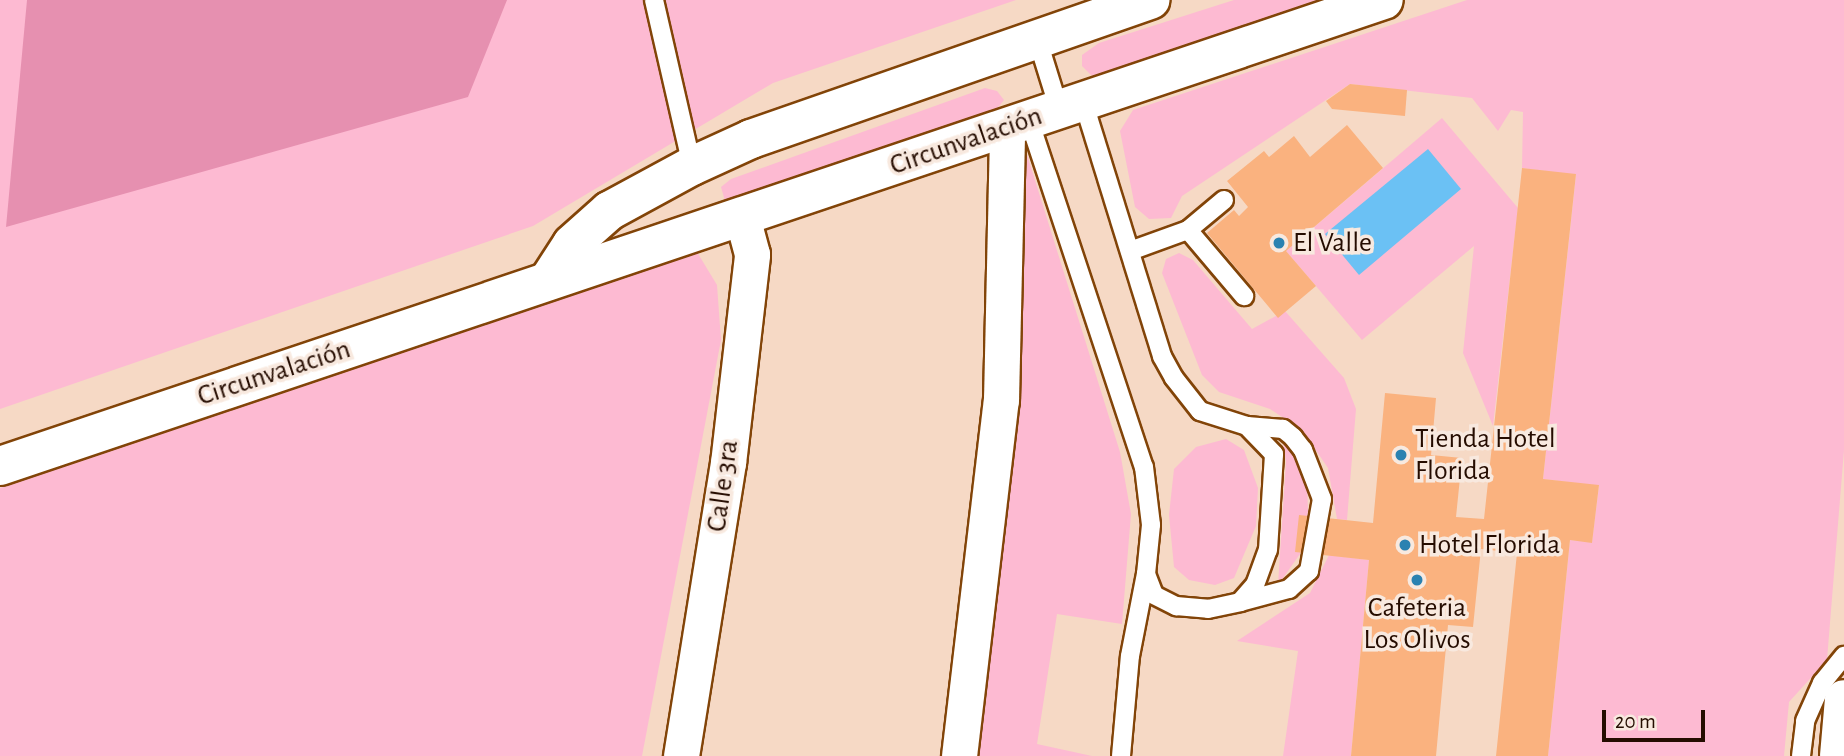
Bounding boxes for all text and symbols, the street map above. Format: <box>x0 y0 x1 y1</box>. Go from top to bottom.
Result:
street label: Circunvalación <box>886 99 1046 183</box>
place label: El Valle <box>1293 226 1372 260</box>
marker: El Valle <box>1271 235 1287 251</box>
street label: Circunvalación <box>193 333 355 413</box>
place label: Tienda Hotel Florida <box>1415 422 1556 488</box>
street label: Calle 3ra <box>700 438 746 534</box>
marker: Tienda Hotel Florida <box>1393 447 1409 463</box>
place label: Hotel Florida <box>1419 528 1560 562</box>
marker: Hotel Florida <box>1397 537 1413 553</box>
marker: Cafeteria Los Olivos <box>1409 572 1425 588</box>
place label: Cafeteria Los Olivos <box>1364 591 1470 657</box>
scale bar <box>1606 696 1709 740</box>
text: 20 m <box>1615 711 1656 732</box>

